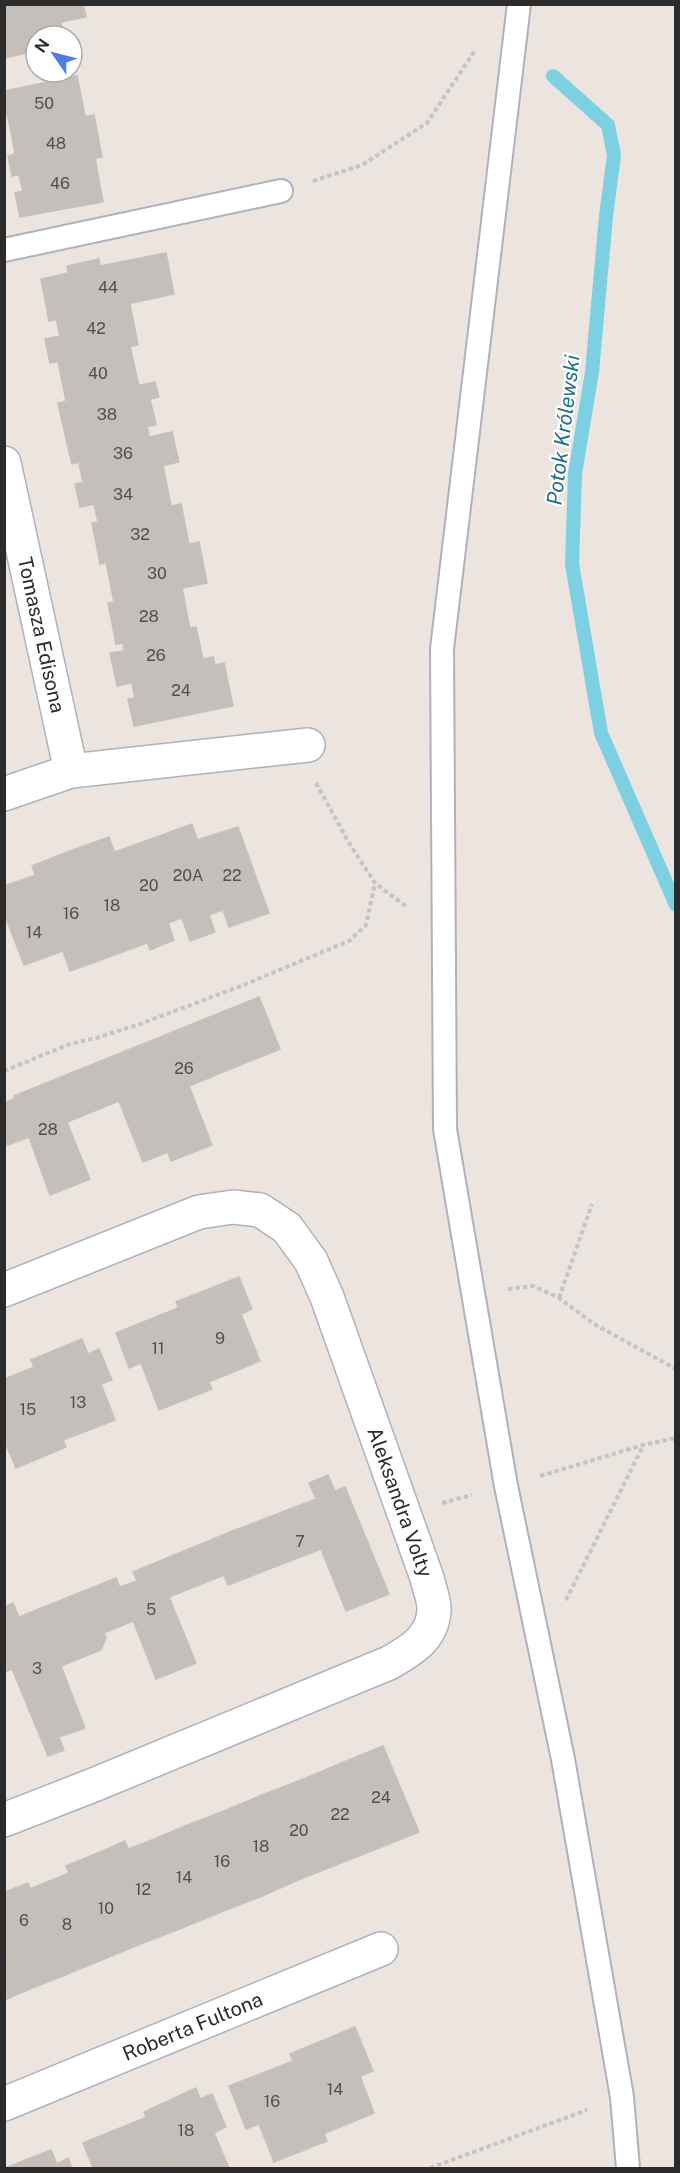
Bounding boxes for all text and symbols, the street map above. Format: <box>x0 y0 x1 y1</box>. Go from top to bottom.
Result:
north arrow <box>24 24 84 84</box>
text: N <box>31 35 53 56</box>
house number: 50 <box>34 94 54 113</box>
house number: 48 <box>46 134 66 153</box>
house number: 46 <box>50 174 70 193</box>
house number: 44 <box>98 278 118 297</box>
house number: 42 <box>86 319 106 338</box>
water label: Potok Królewski <box>541 353 585 507</box>
house number: 40 <box>88 364 108 383</box>
house number: 38 <box>97 405 117 424</box>
house number: 36 <box>113 444 133 463</box>
house number: 34 <box>113 485 133 504</box>
house number: 32 <box>130 525 150 544</box>
street label: Tomasza Edisona <box>13 555 70 715</box>
house number: 30 <box>147 564 167 583</box>
house number: 28 <box>139 607 159 626</box>
house number: 26 <box>146 646 166 665</box>
house number: 24 <box>171 681 191 700</box>
house number: 20A <box>173 866 203 885</box>
house number: 22 <box>222 866 242 885</box>
house number: 20 <box>139 876 159 895</box>
house number: 18 <box>104 896 120 915</box>
house number: 16 <box>63 904 79 923</box>
house number: 14 <box>26 923 42 942</box>
house number: 26 <box>174 1059 194 1078</box>
house number: 28 <box>38 1120 58 1139</box>
house number: 9 <box>215 1329 225 1348</box>
house number: 11 <box>151 1339 165 1358</box>
house number: 13 <box>70 1393 86 1412</box>
house number: 15 <box>20 1400 36 1419</box>
street label: Aleksandra Volty <box>362 1424 438 1581</box>
house number: 7 <box>295 1532 305 1551</box>
house number: 5 <box>146 1600 156 1619</box>
house number: 3 <box>32 1659 42 1678</box>
house number: 24 <box>371 1788 391 1807</box>
house number: 22 <box>330 1805 350 1824</box>
house number: 20 <box>289 1821 309 1840</box>
house number: 18 <box>253 1837 269 1856</box>
house number: 16 <box>214 1852 230 1871</box>
house number: 14 <box>176 1868 192 1887</box>
house number: 12 <box>135 1880 151 1899</box>
house number: 10 <box>98 1899 114 1918</box>
house number: 6 <box>19 1911 29 1930</box>
house number: 8 <box>62 1915 72 1934</box>
street label: Roberta Fultona <box>119 1987 266 2066</box>
house number: 14 <box>327 2080 343 2099</box>
house number: 16 <box>264 2092 280 2111</box>
house number: 18 <box>178 2121 194 2140</box>

